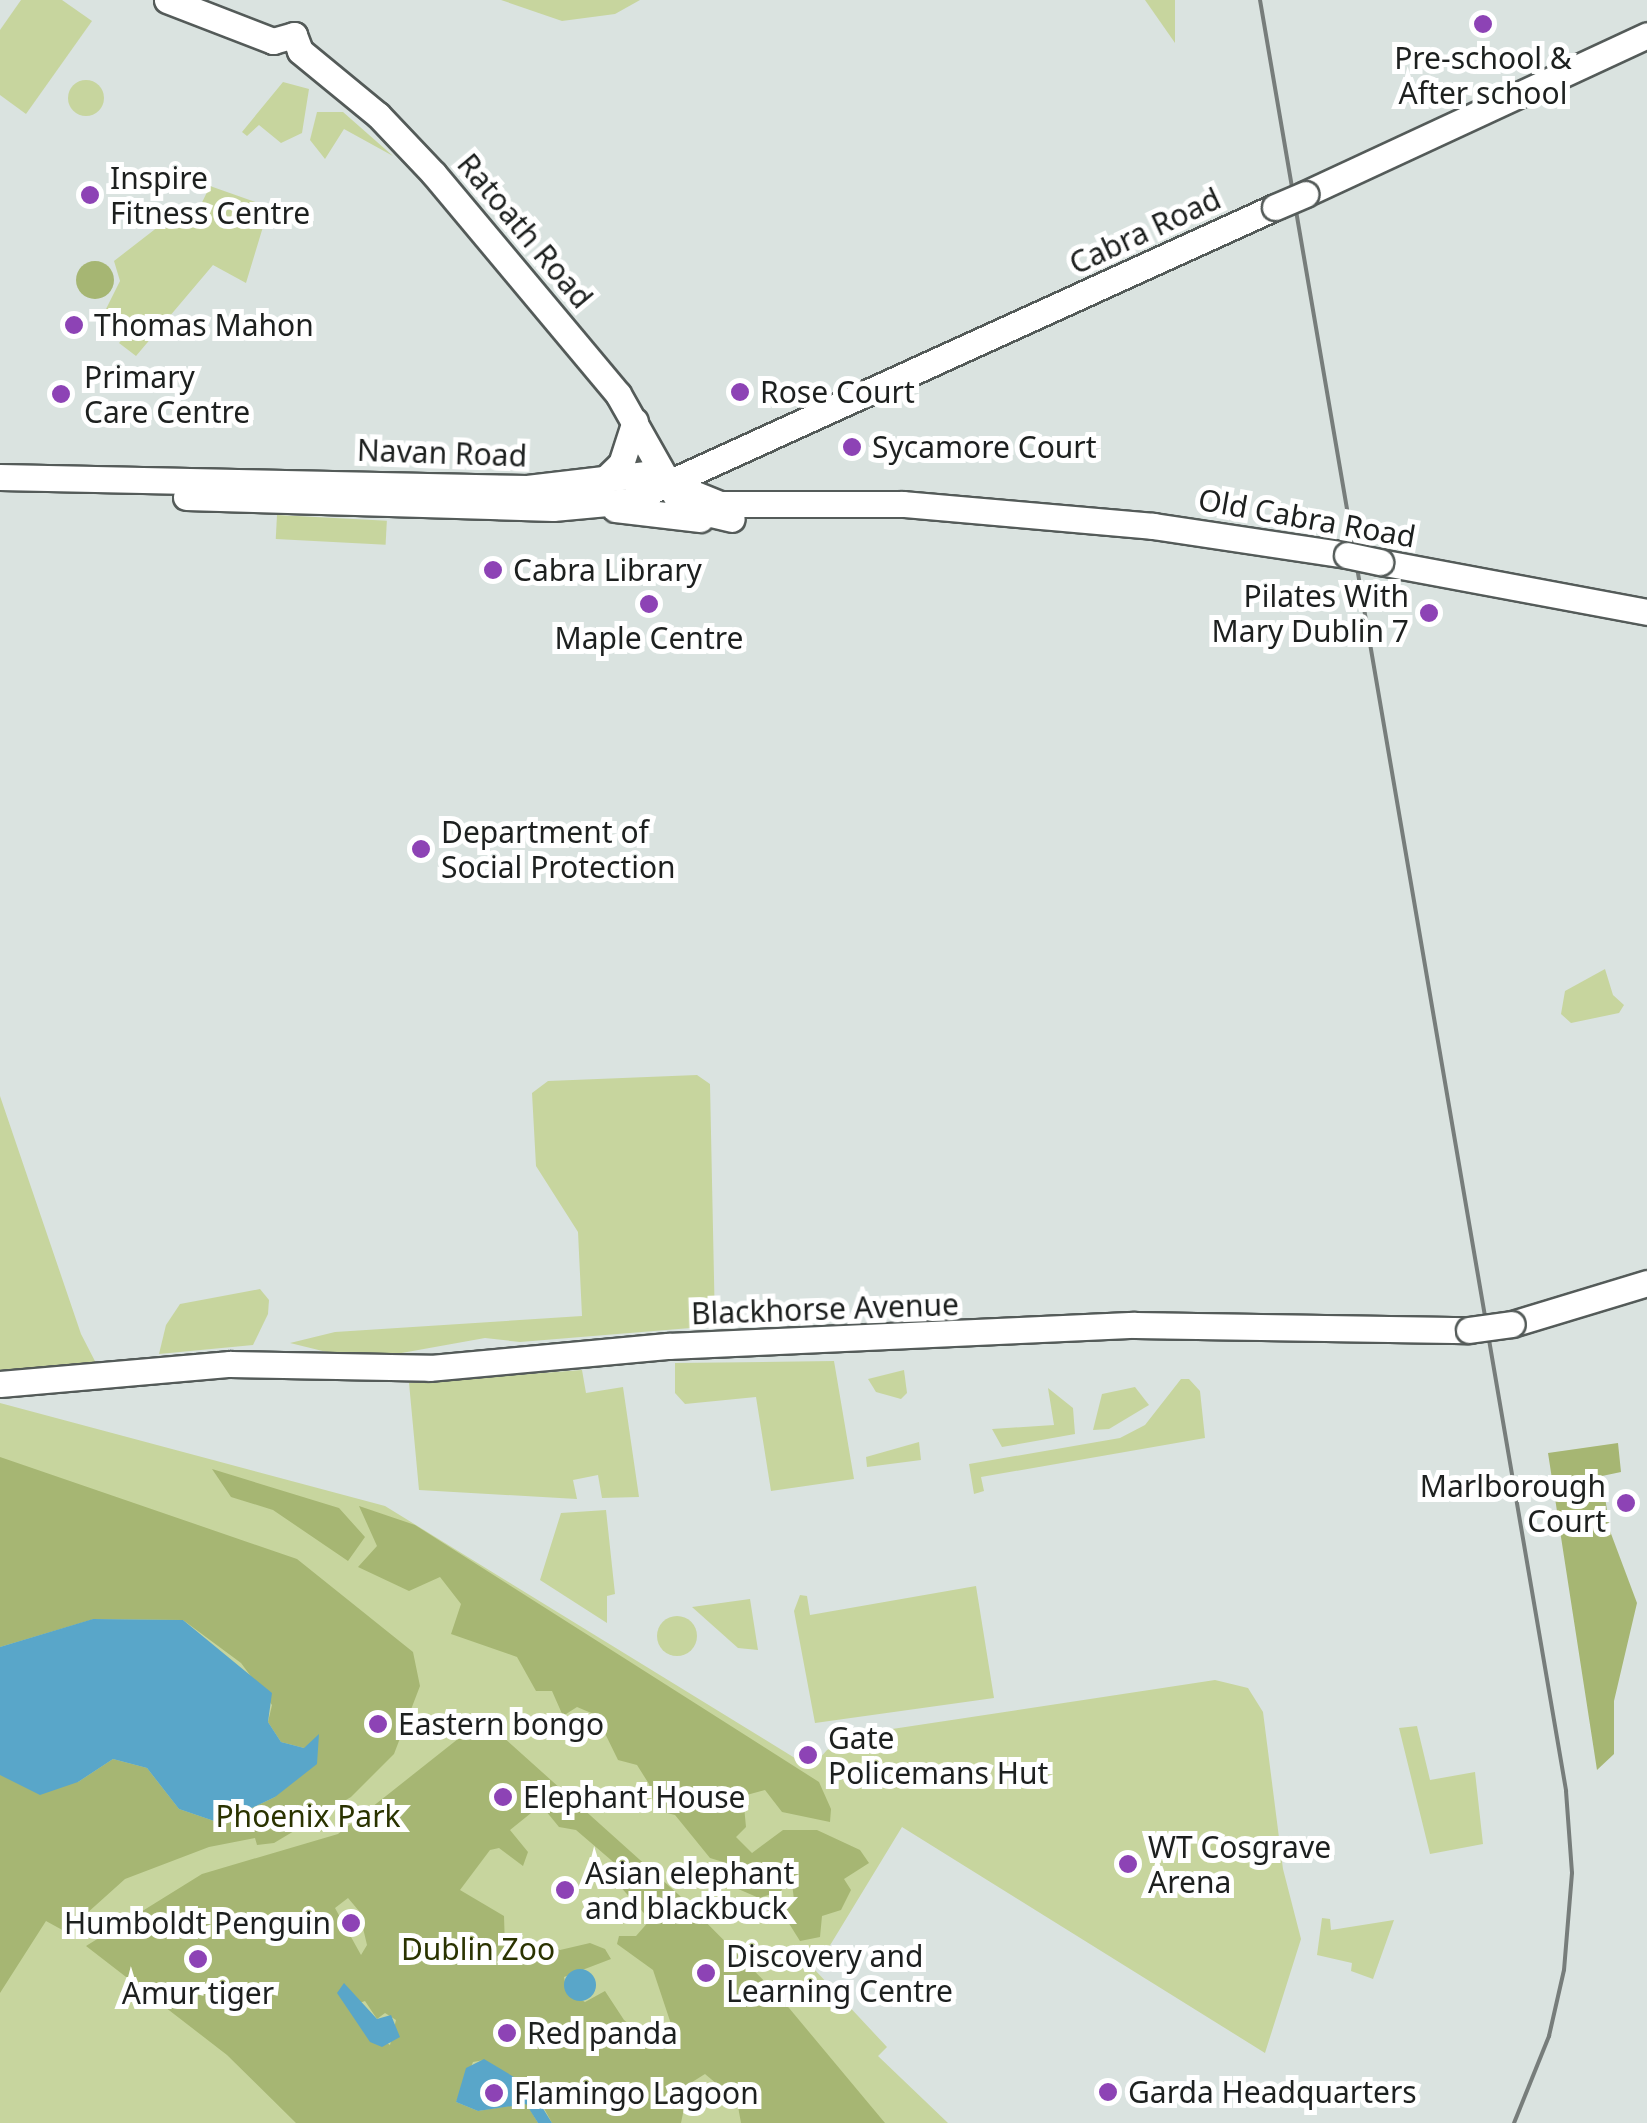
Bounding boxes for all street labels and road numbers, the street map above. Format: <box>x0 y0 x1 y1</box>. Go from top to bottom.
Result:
street label: Ratoath Road <box>450 146 600 316</box>
street label: Cabra Road <box>1064 180 1226 282</box>
street label: Navan Road <box>356 432 528 474</box>
street label: Old Cabra Road <box>1195 481 1419 555</box>
street label: Blackhorse Avenue <box>690 1286 960 1332</box>

